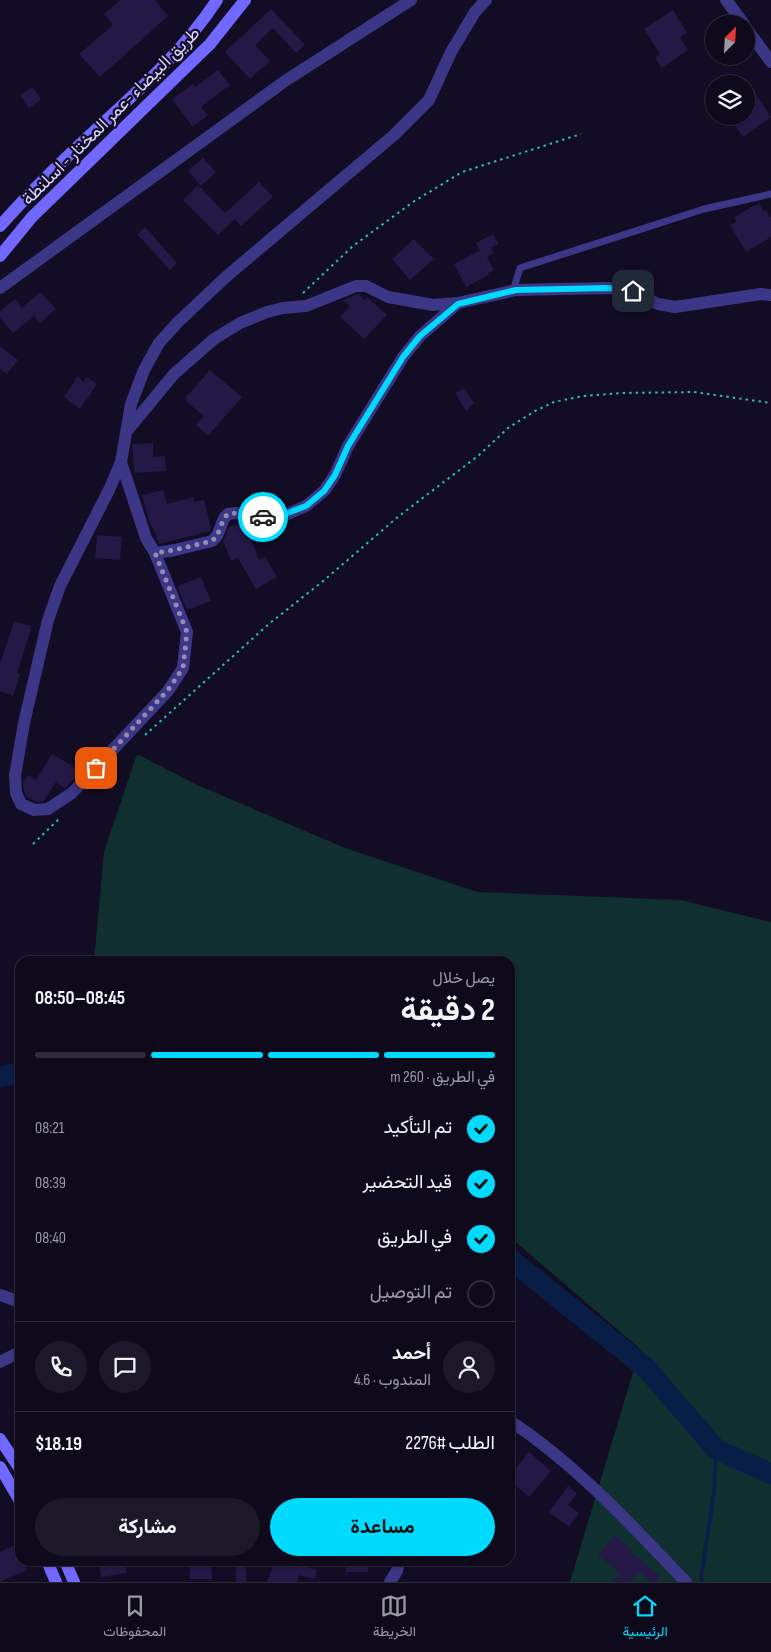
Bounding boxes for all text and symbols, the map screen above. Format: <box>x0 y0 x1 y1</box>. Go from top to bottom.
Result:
north arrow <box>705 15 755 65</box>
map controls <box>705 15 755 125</box>
street label: طريق البيضاء -عمر المختار - اسلنطة <box>18 23 204 209</box>
button: layers <box>705 75 755 125</box>
pin <box>612 270 654 312</box>
icon: home <box>619 277 647 305</box>
courier <box>238 492 288 542</box>
icon: car <box>249 503 277 531</box>
pin <box>75 747 117 789</box>
icon: bag <box>82 754 110 782</box>
text: يصل خلال <box>432 969 495 988</box>
text: 08:45–08:50 <box>35 987 125 1010</box>
text: 2 دقيقة <box>401 991 495 1030</box>
text: في الطريق · 260 m <box>390 1068 495 1087</box>
icon: check <box>467 1115 495 1143</box>
text: تم التأكيد <box>384 1116 452 1139</box>
text: 08:21 <box>35 1119 64 1138</box>
icon: check <box>467 1170 495 1198</box>
text: قيد التحضير <box>362 1171 452 1194</box>
text: 08:39 <box>35 1174 66 1193</box>
icon: check <box>467 1225 495 1253</box>
text: في الطريق <box>377 1226 452 1249</box>
text: 08:40 <box>35 1229 66 1248</box>
text: تم التوصيل <box>370 1281 452 1304</box>
button: phone <box>35 1341 87 1393</box>
button: chat <box>99 1341 151 1393</box>
button: person <box>443 1341 495 1393</box>
text: أحمد <box>392 1342 431 1365</box>
text: المندوب · 4.6 <box>354 1371 431 1390</box>
text: الطلب #2276 <box>405 1432 495 1455</box>
text: $18.19 <box>35 1433 82 1456</box>
button: مشاركة <box>35 1498 260 1556</box>
button: مساعدة <box>270 1498 495 1556</box>
tab: المحفوظات <box>103 1592 166 1644</box>
tab: الخريطة <box>373 1592 416 1644</box>
tab: الرئيسية <box>623 1592 668 1644</box>

